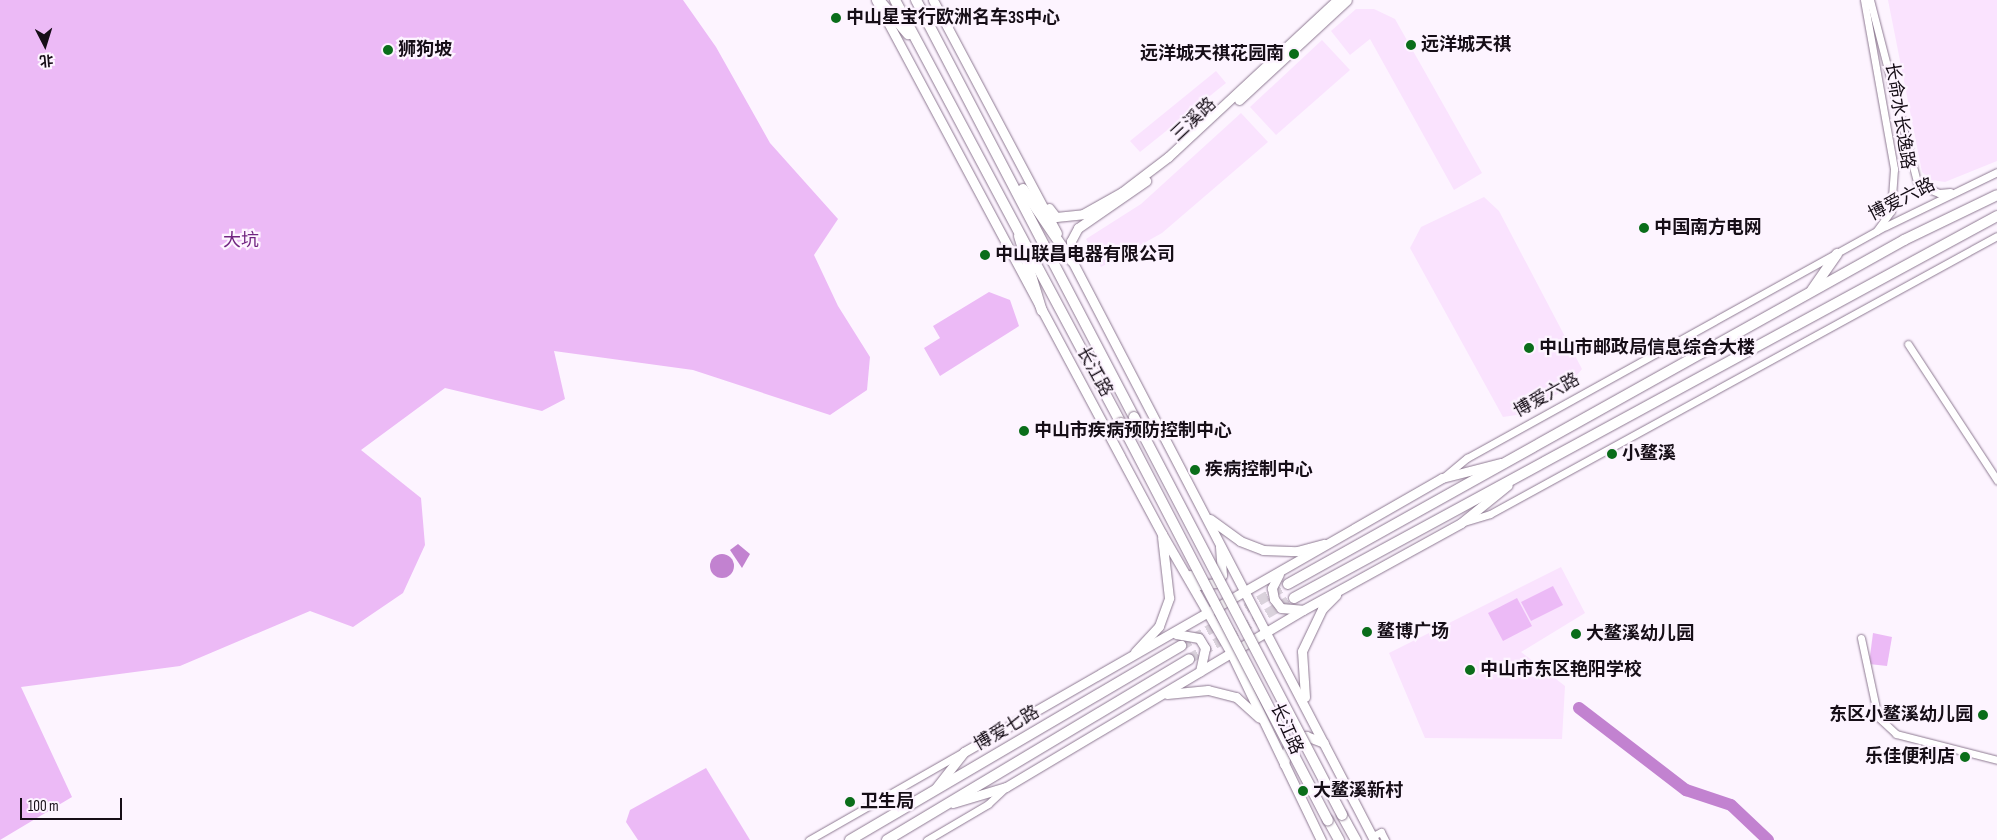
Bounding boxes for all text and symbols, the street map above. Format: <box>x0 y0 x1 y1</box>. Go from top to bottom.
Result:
place label: 中山星宝行欧洲名车3S中心 <box>846 7 1060 29</box>
marker: 中山星宝行欧洲名车3S中心 <box>830 12 842 24</box>
north arrow <box>20 20 70 70</box>
place label: 远洋城天祺 <box>1421 34 1511 56</box>
place label: 狮狗坡 <box>398 39 452 61</box>
marker: 远洋城天祺 <box>1405 39 1417 51</box>
place label: 远洋城天祺花园南 <box>1140 43 1284 65</box>
marker: 狮狗坡 <box>382 44 394 56</box>
marker: 远洋城天祺花园南 <box>1288 48 1300 60</box>
text: 北 <box>39 51 54 70</box>
street label: 长命水长逸路 <box>1880 61 1918 171</box>
street label: 三溪路 <box>1167 94 1221 146</box>
street label: 博爱六路 <box>1865 174 1939 226</box>
place label: 中国南方电网 <box>1654 217 1762 239</box>
marker: 中国南方电网 <box>1638 222 1650 234</box>
park label: 大坑 <box>223 230 259 252</box>
place label: 中山联昌电器有限公司 <box>995 244 1175 266</box>
marker: 中山联昌电器有限公司 <box>979 249 991 261</box>
place label: 中山市邮政局信息综合大楼 <box>1539 337 1755 359</box>
marker: 中山市邮政局信息综合大楼 <box>1523 342 1535 354</box>
street label: 长江路 <box>1071 343 1117 401</box>
street label: 博爱六路 <box>1510 369 1584 423</box>
place label: 中山市疾病预防控制中心 <box>1034 420 1232 442</box>
marker: 中山市疾病预防控制中心 <box>1018 425 1030 437</box>
place label: 小鳌溪 <box>1622 443 1676 465</box>
marker: 小鳌溪 <box>1606 448 1618 460</box>
place label: 疾病控制中心 <box>1205 459 1313 481</box>
marker: 疾病控制中心 <box>1189 464 1201 476</box>
place label: 鳌博广场 <box>1377 621 1449 643</box>
place label: 大鳌溪幼儿园 <box>1586 623 1694 645</box>
marker: 鳌博广场 <box>1361 626 1373 638</box>
marker: 大鳌溪幼儿园 <box>1570 628 1582 640</box>
place label: 中山市东区艳阳学校 <box>1480 659 1642 681</box>
marker: 中山市东区艳阳学校 <box>1464 664 1476 676</box>
street label: 长江路 <box>1265 700 1307 758</box>
street label: 博爱七路 <box>970 702 1044 756</box>
place label: 东区小鳌溪幼儿园 <box>1829 704 1973 726</box>
marker: 东区小鳌溪幼儿园 <box>1977 709 1989 721</box>
place label: 乐佳便利店 <box>1865 746 1955 768</box>
marker: 乐佳便利店 <box>1959 751 1971 763</box>
place label: 大鳌溪新村 <box>1313 780 1403 802</box>
marker: 大鳌溪新村 <box>1297 785 1309 797</box>
scale bar <box>22 788 125 820</box>
place label: 卫生局 <box>860 791 914 813</box>
marker: 卫生局 <box>844 796 856 808</box>
text: 100 m <box>28 797 59 816</box>

